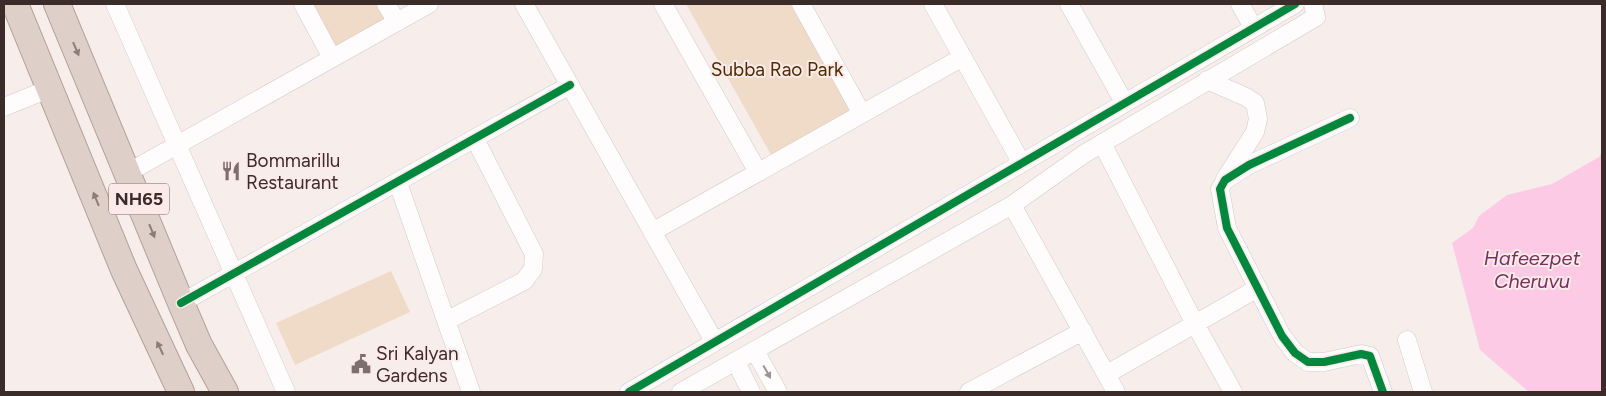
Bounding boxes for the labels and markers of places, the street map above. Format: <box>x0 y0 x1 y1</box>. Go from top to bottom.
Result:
place label: Bommarillu Restaurant <box>246 149 340 194</box>
restaurant icon: Bommarillu Restaurant <box>220 160 242 182</box>
place label: Sri Kalyan Gardens <box>376 342 459 387</box>
public building icon: Sri Kalyan Gardens <box>350 353 372 375</box>

